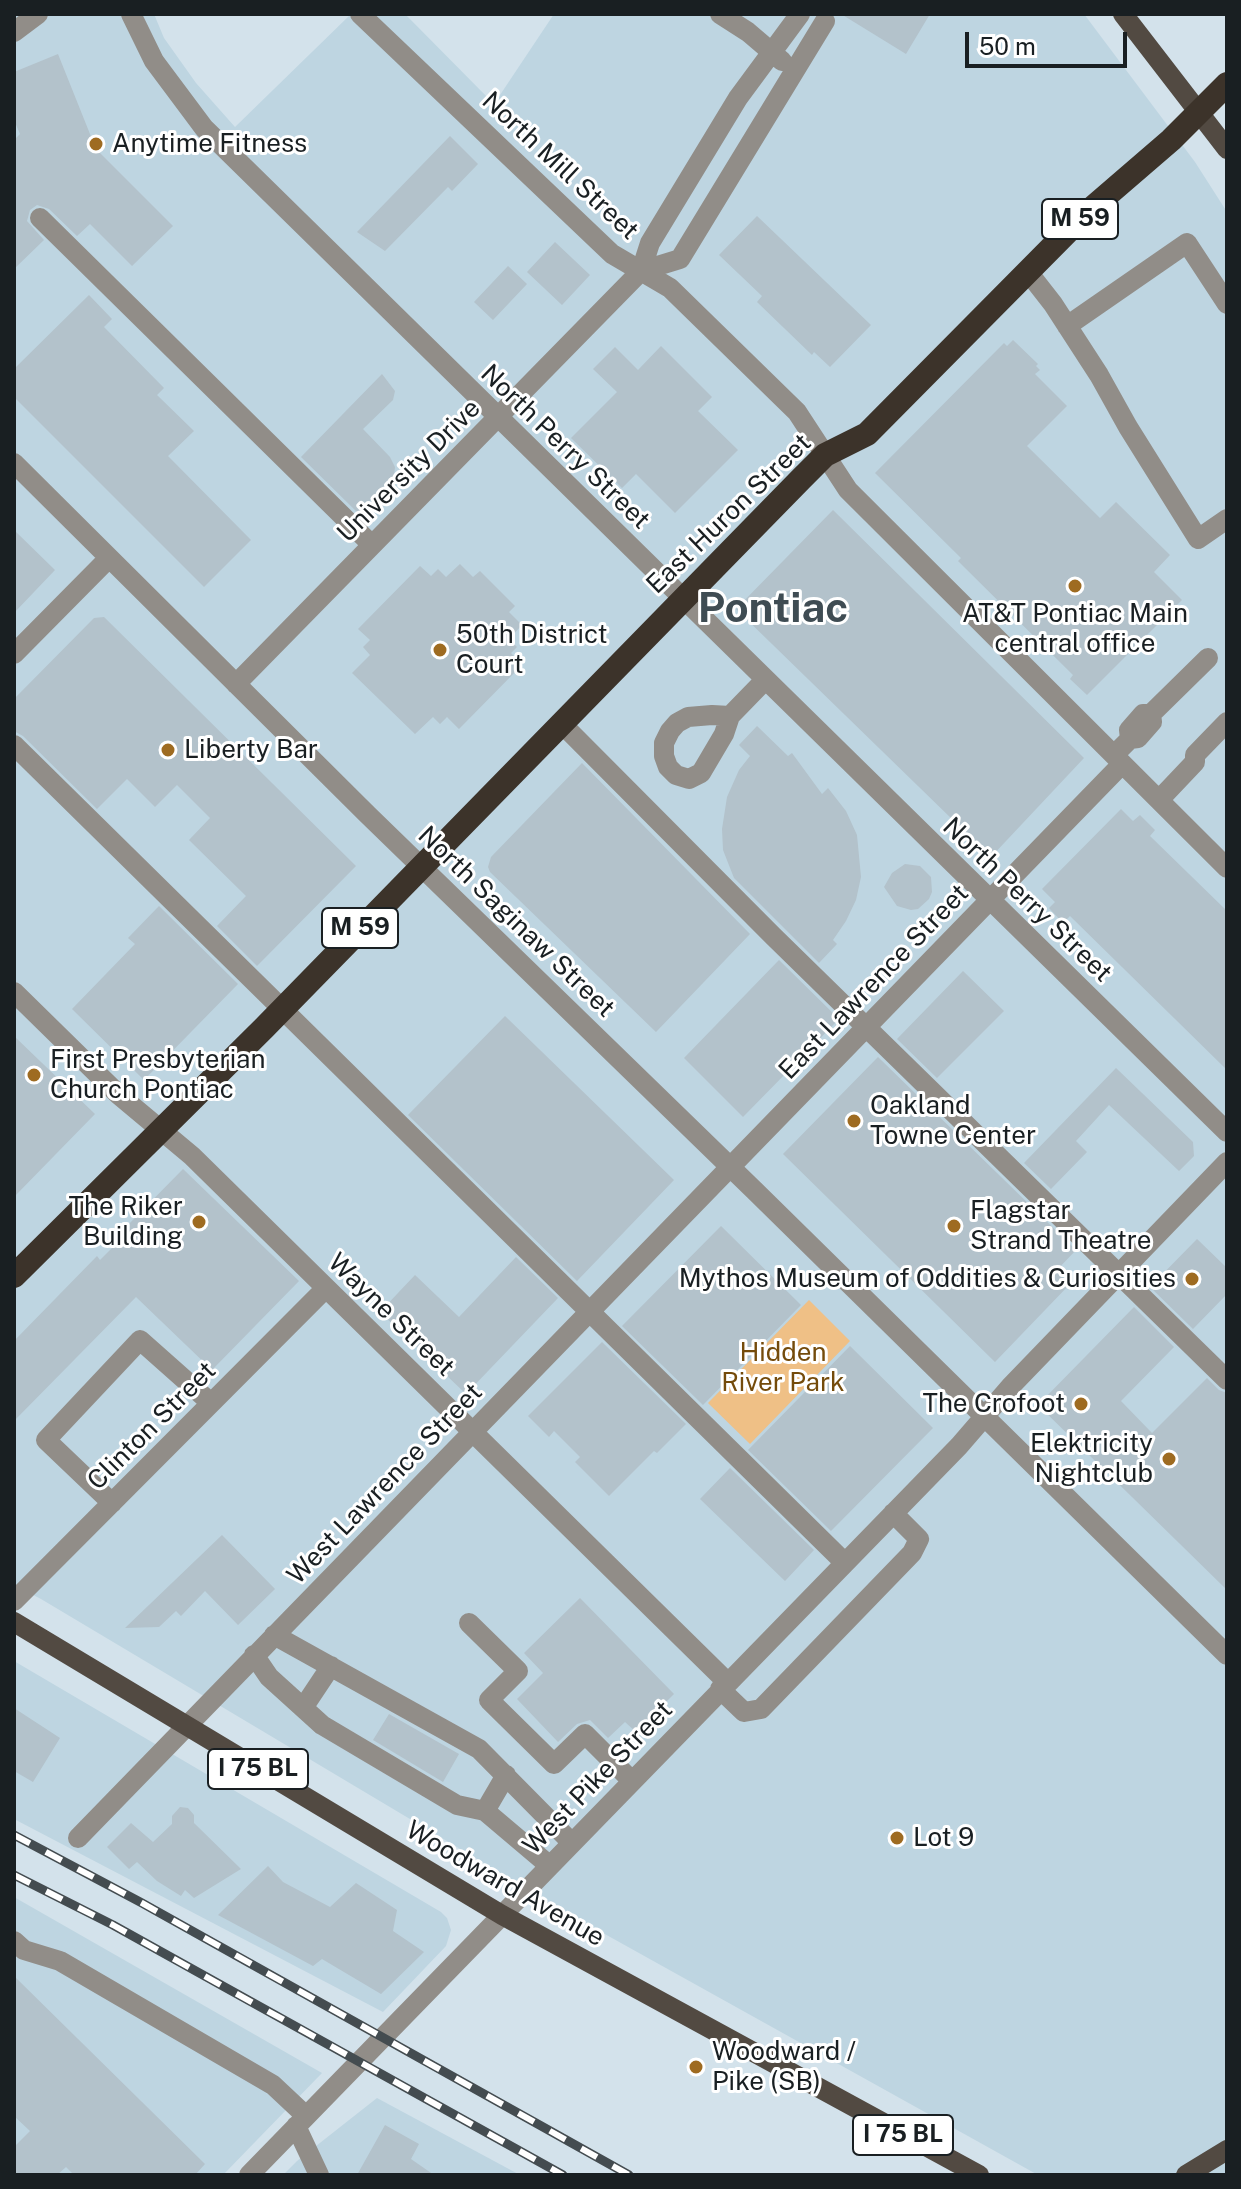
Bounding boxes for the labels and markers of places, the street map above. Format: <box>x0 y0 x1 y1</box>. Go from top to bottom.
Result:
place label: Anytime Fitness <box>112 128 307 160</box>
marker: Anytime Fitness <box>87 135 105 153</box>
marker: AT&T Pontiac Main central office <box>1066 577 1084 595</box>
place label: AT&T Pontiac Main central office <box>962 598 1188 660</box>
place label: 50th District Court <box>456 619 608 680</box>
marker: 50th District Court <box>431 641 449 659</box>
place label: Liberty Bar <box>184 734 318 766</box>
marker: Liberty Bar <box>159 741 177 759</box>
place label: First Presbyterian Church Pontiac <box>50 1044 265 1106</box>
marker: First Presbyterian Church Pontiac <box>25 1066 43 1084</box>
place label: Oakland Towne Center <box>870 1090 1036 1152</box>
marker: Oakland Towne Center <box>845 1112 863 1130</box>
place label: The Riker Building <box>69 1191 183 1252</box>
place label: Flagstar Strand Theatre <box>970 1195 1152 1256</box>
marker: The Riker Building <box>190 1213 208 1231</box>
marker: Flagstar Strand Theatre <box>945 1217 963 1235</box>
place label: Mythos Museum of Oddities & Curiosities <box>679 1263 1176 1295</box>
marker: Mythos Museum of Oddities & Curiosities <box>1183 1270 1201 1288</box>
place label: The Crofoot <box>922 1388 1065 1420</box>
marker: The Crofoot <box>1072 1395 1090 1413</box>
place label: Elektricity Nightclub <box>1030 1428 1153 1490</box>
marker: Elektricity Nightclub <box>1160 1450 1178 1468</box>
place label: Lot 9 <box>913 1822 974 1854</box>
marker: Lot 9 <box>888 1829 906 1847</box>
place label: Woodward / Pike (SB) <box>712 2036 856 2098</box>
marker: Woodward / Pike (SB) <box>687 2058 705 2076</box>

